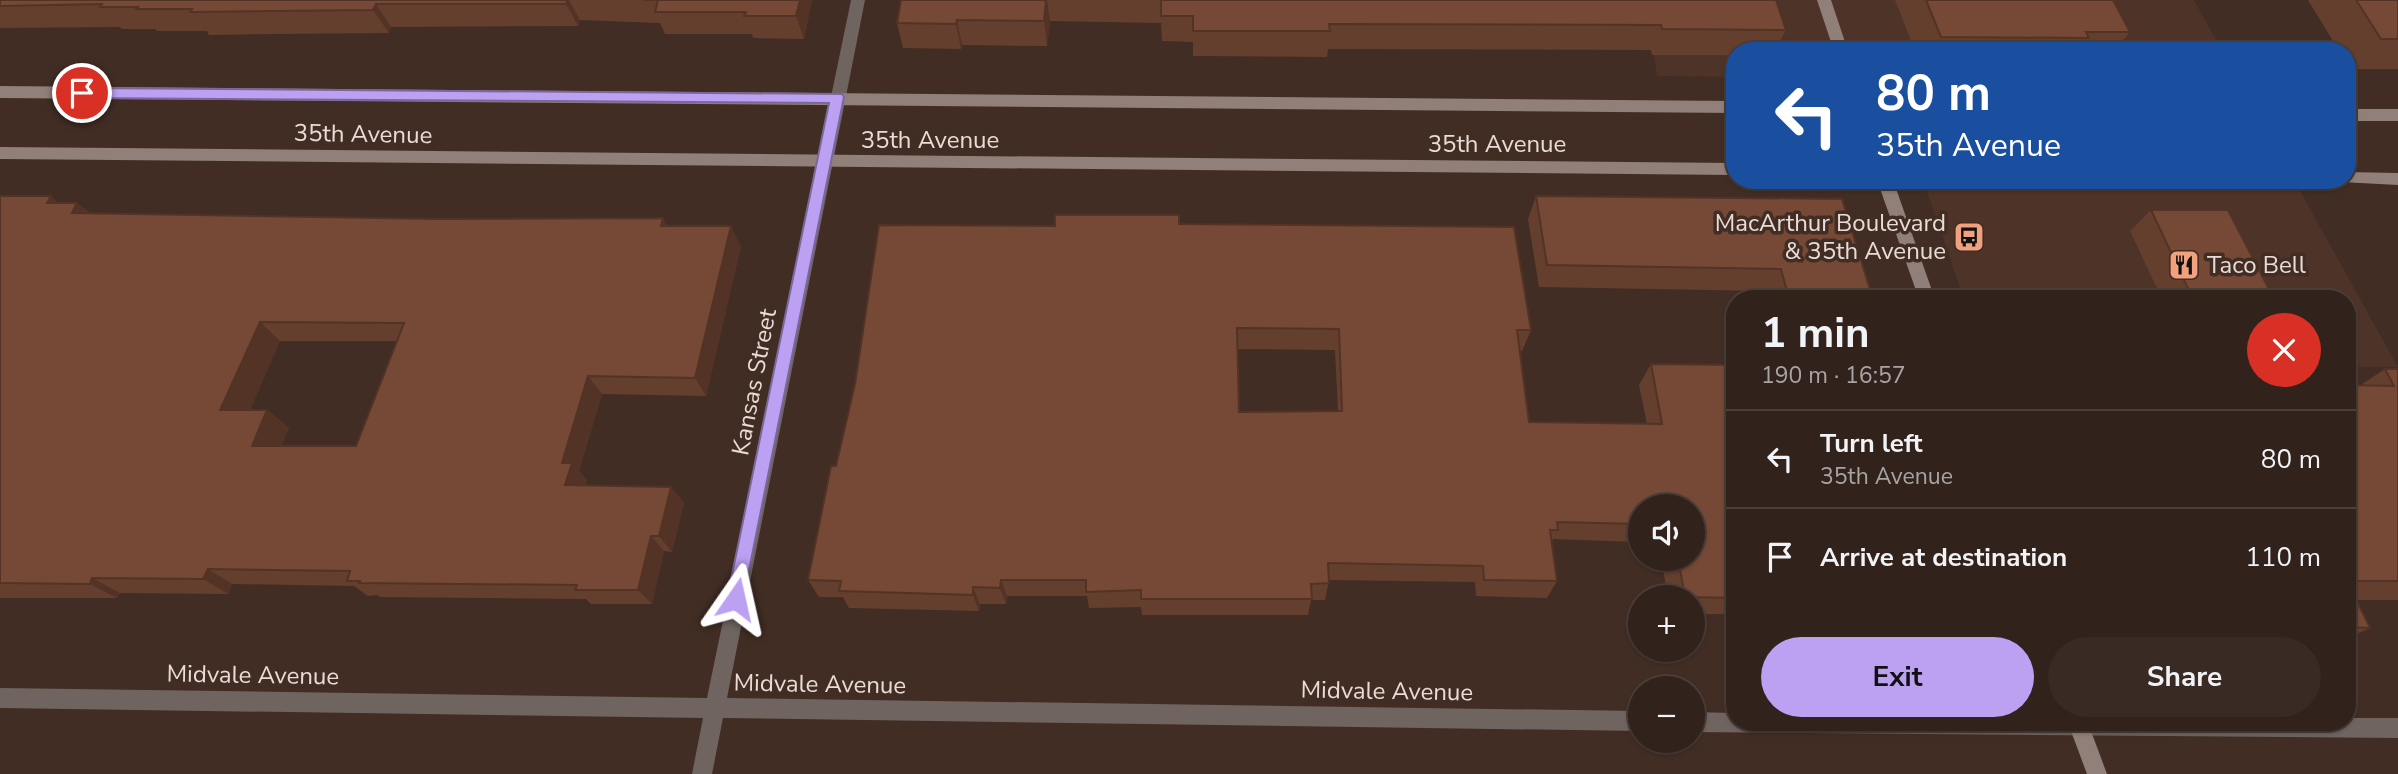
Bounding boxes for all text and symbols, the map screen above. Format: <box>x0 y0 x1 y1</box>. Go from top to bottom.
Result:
text: 80 m <box>1876 60 1991 127</box>
pin <box>52 63 112 123</box>
icon: left <box>1761 70 1852 161</box>
icon: arrive <box>63 74 101 112</box>
street label: 35th Avenue <box>293 117 433 151</box>
street label: 35th Avenue <box>861 124 999 156</box>
text: 35th Avenue <box>1876 124 2061 167</box>
street label: 35th Avenue <box>1428 128 1566 160</box>
place label: MacArthur Boulevard & 35th Avenue <box>1715 207 1946 267</box>
bus stop icon: MacArthur Boulevard & 35th Avenue <box>1952 220 1986 254</box>
restaurant icon: Taco Bell <box>2167 248 2201 282</box>
place label: Taco Bell <box>2207 249 2306 281</box>
street label: Kansas Street <box>724 305 784 458</box>
text: 1 min <box>1761 305 1870 362</box>
button: close <box>2247 313 2321 387</box>
text: 190 m · 16:57 <box>1761 360 1906 391</box>
text: Turn left <box>1820 426 1923 461</box>
icon: left <box>1761 440 1799 478</box>
text: 80 m <box>2261 442 2321 477</box>
text: 35th Avenue <box>1820 461 1953 492</box>
map controls <box>1628 494 1705 753</box>
button: sound <box>1628 494 1705 571</box>
icon: arrive <box>1761 538 1799 576</box>
text: Arrive at destination <box>1820 540 2067 575</box>
text: 110 m <box>2245 540 2321 575</box>
position arrow <box>699 562 773 636</box>
button: + <box>1628 585 1705 662</box>
button: Exit <box>1761 637 2034 717</box>
button: Share <box>2048 637 2321 717</box>
street label: Midvale Avenue <box>166 657 340 693</box>
street label: Midvale Avenue <box>733 666 907 702</box>
street label: Midvale Avenue <box>1300 673 1474 709</box>
button: − <box>1628 676 1705 753</box>

